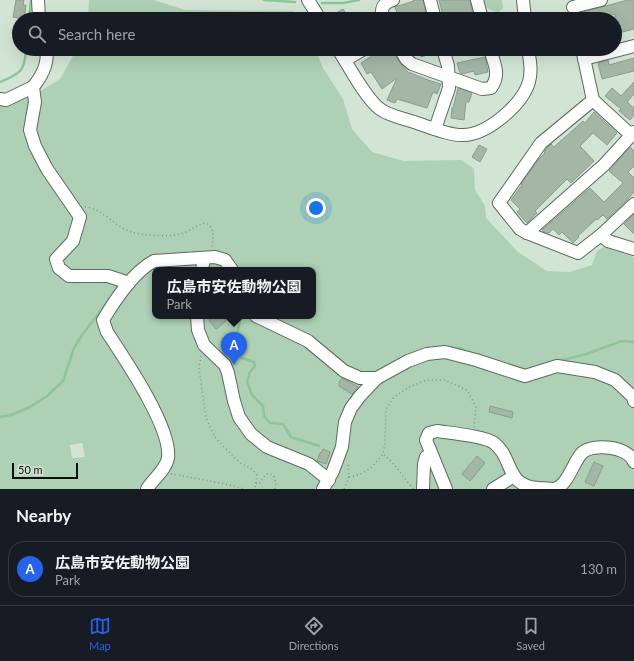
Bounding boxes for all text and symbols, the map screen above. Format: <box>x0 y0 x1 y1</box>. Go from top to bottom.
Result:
search box <box>12 12 622 56</box>
icon: search <box>26 23 48 45</box>
text: Search here <box>58 25 135 43</box>
your location <box>306 198 326 218</box>
popup <box>152 267 316 319</box>
text: 広島市安佐動物公園 <box>166 277 302 295</box>
text: Park <box>166 296 192 312</box>
pin: A <box>221 332 247 365</box>
scale bar <box>12 461 78 480</box>
text: 50 m <box>18 463 43 476</box>
text: Nearby <box>16 505 71 526</box>
text: 広島市安佐動物公園 <box>55 553 190 571</box>
text: A <box>25 561 35 577</box>
text: 130 m <box>580 561 617 577</box>
text: Park <box>55 572 80 588</box>
tab: Map <box>89 615 111 652</box>
tab: Directions <box>289 615 338 652</box>
tab: Saved <box>516 615 545 652</box>

